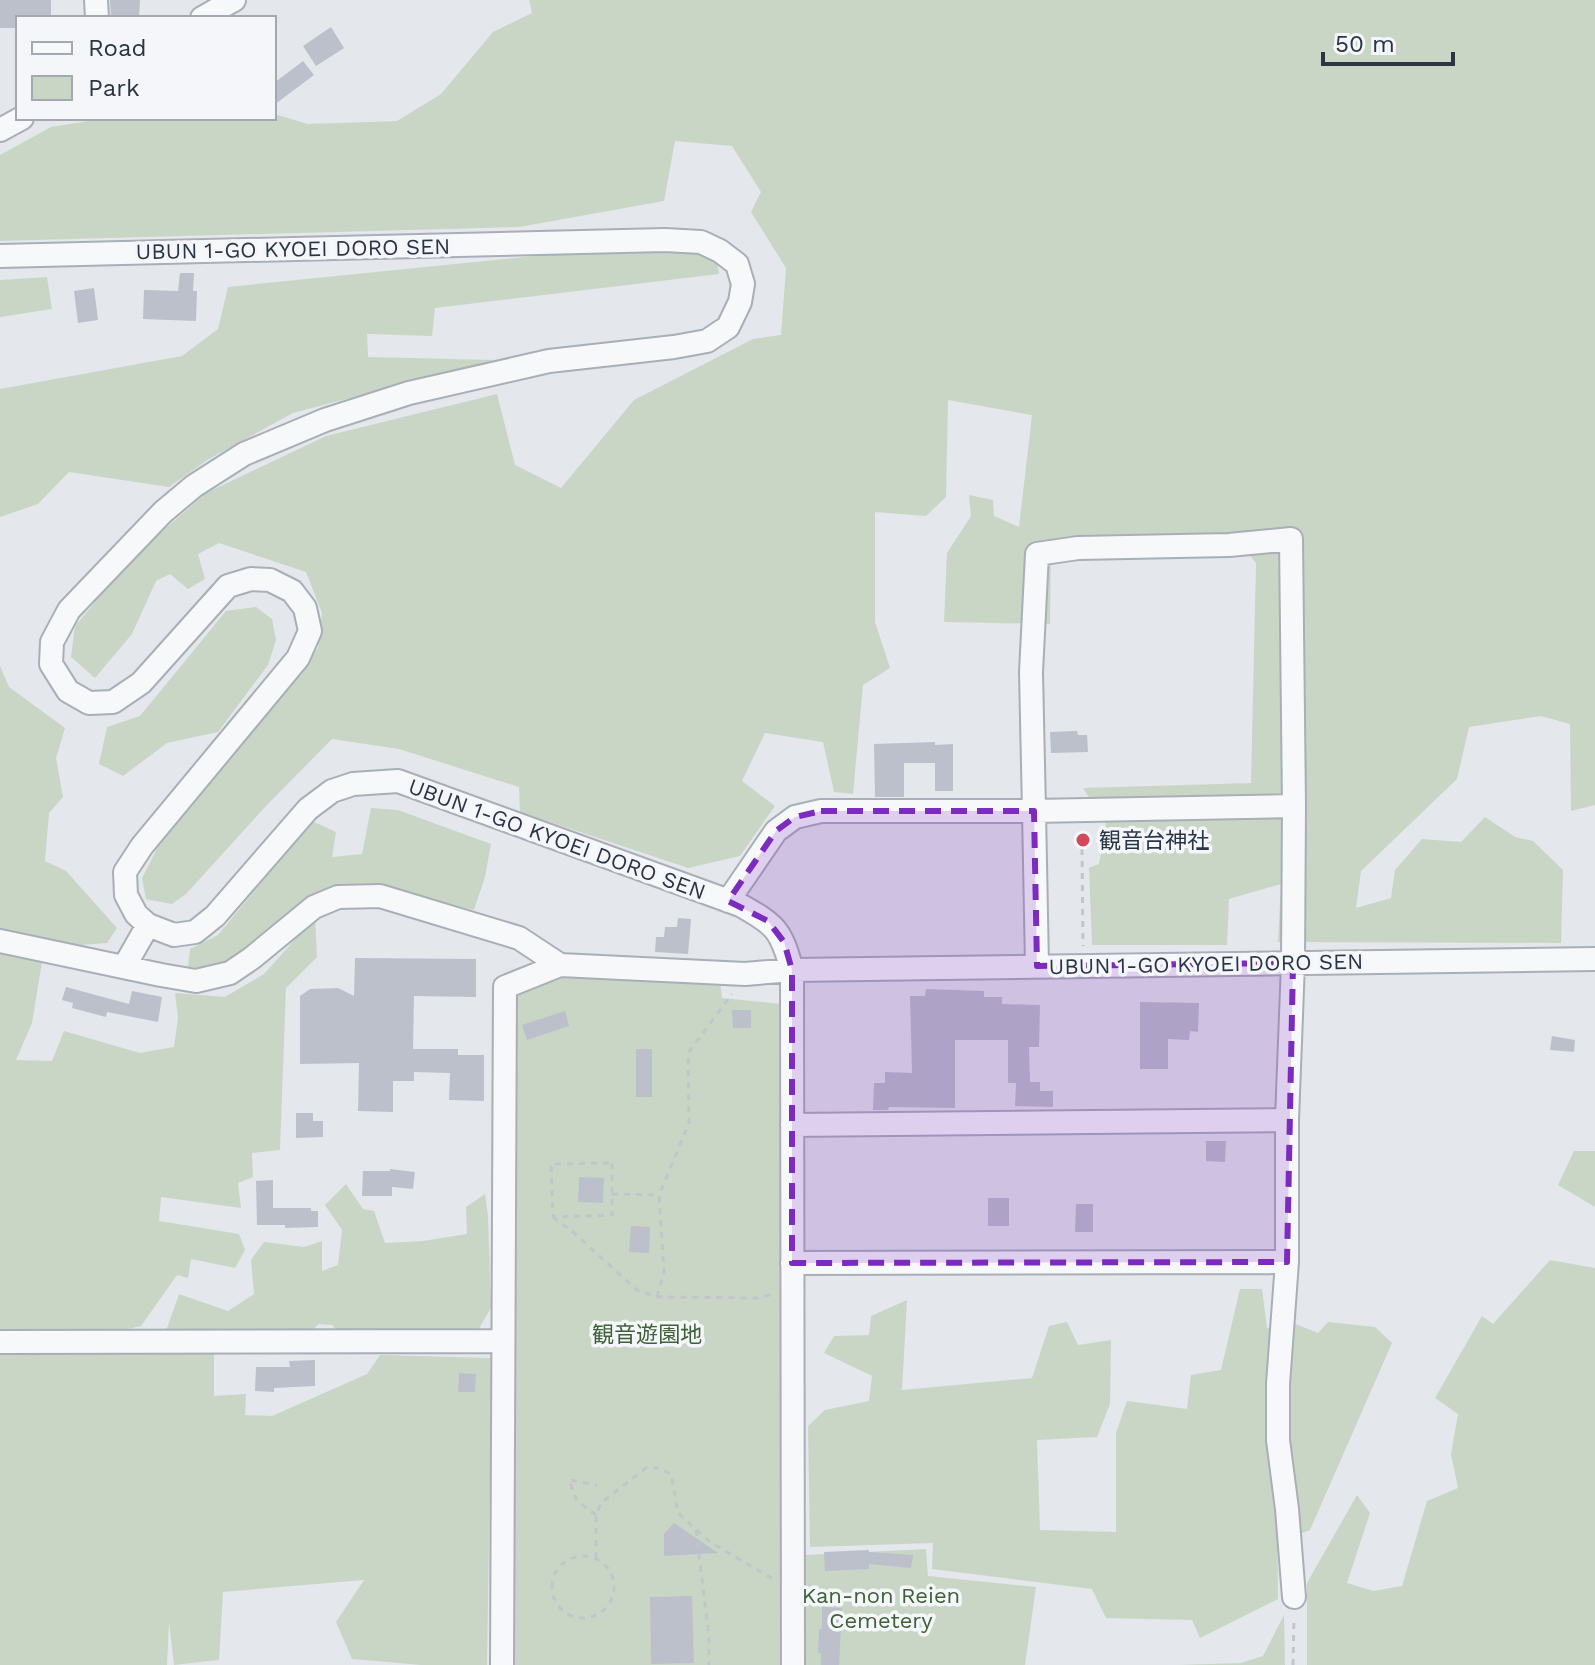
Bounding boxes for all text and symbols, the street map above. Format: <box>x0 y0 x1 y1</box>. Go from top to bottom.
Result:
legend <box>16 16 276 120</box>
scale bar <box>1323 16 1453 66</box>
text: 50 m <box>1335 30 1395 58</box>
text: Road <box>88 34 147 62</box>
text: Park <box>88 74 140 102</box>
street label: UBUN 1-GO KYOEI DORO SEN <box>136 234 450 264</box>
street label: UBUN 1-GO KYOEI DORO SEN <box>405 773 709 905</box>
place label: 観音台神社 <box>1099 828 1209 853</box>
marker: 観音台神社 <box>1074 831 1092 849</box>
street label: UBUN 1-GO KYOEI DORO SEN <box>1049 949 1363 979</box>
park label: 観音遊園地 <box>592 1322 702 1347</box>
park label: Kan-non Reien Cemetery <box>802 1583 960 1633</box>

